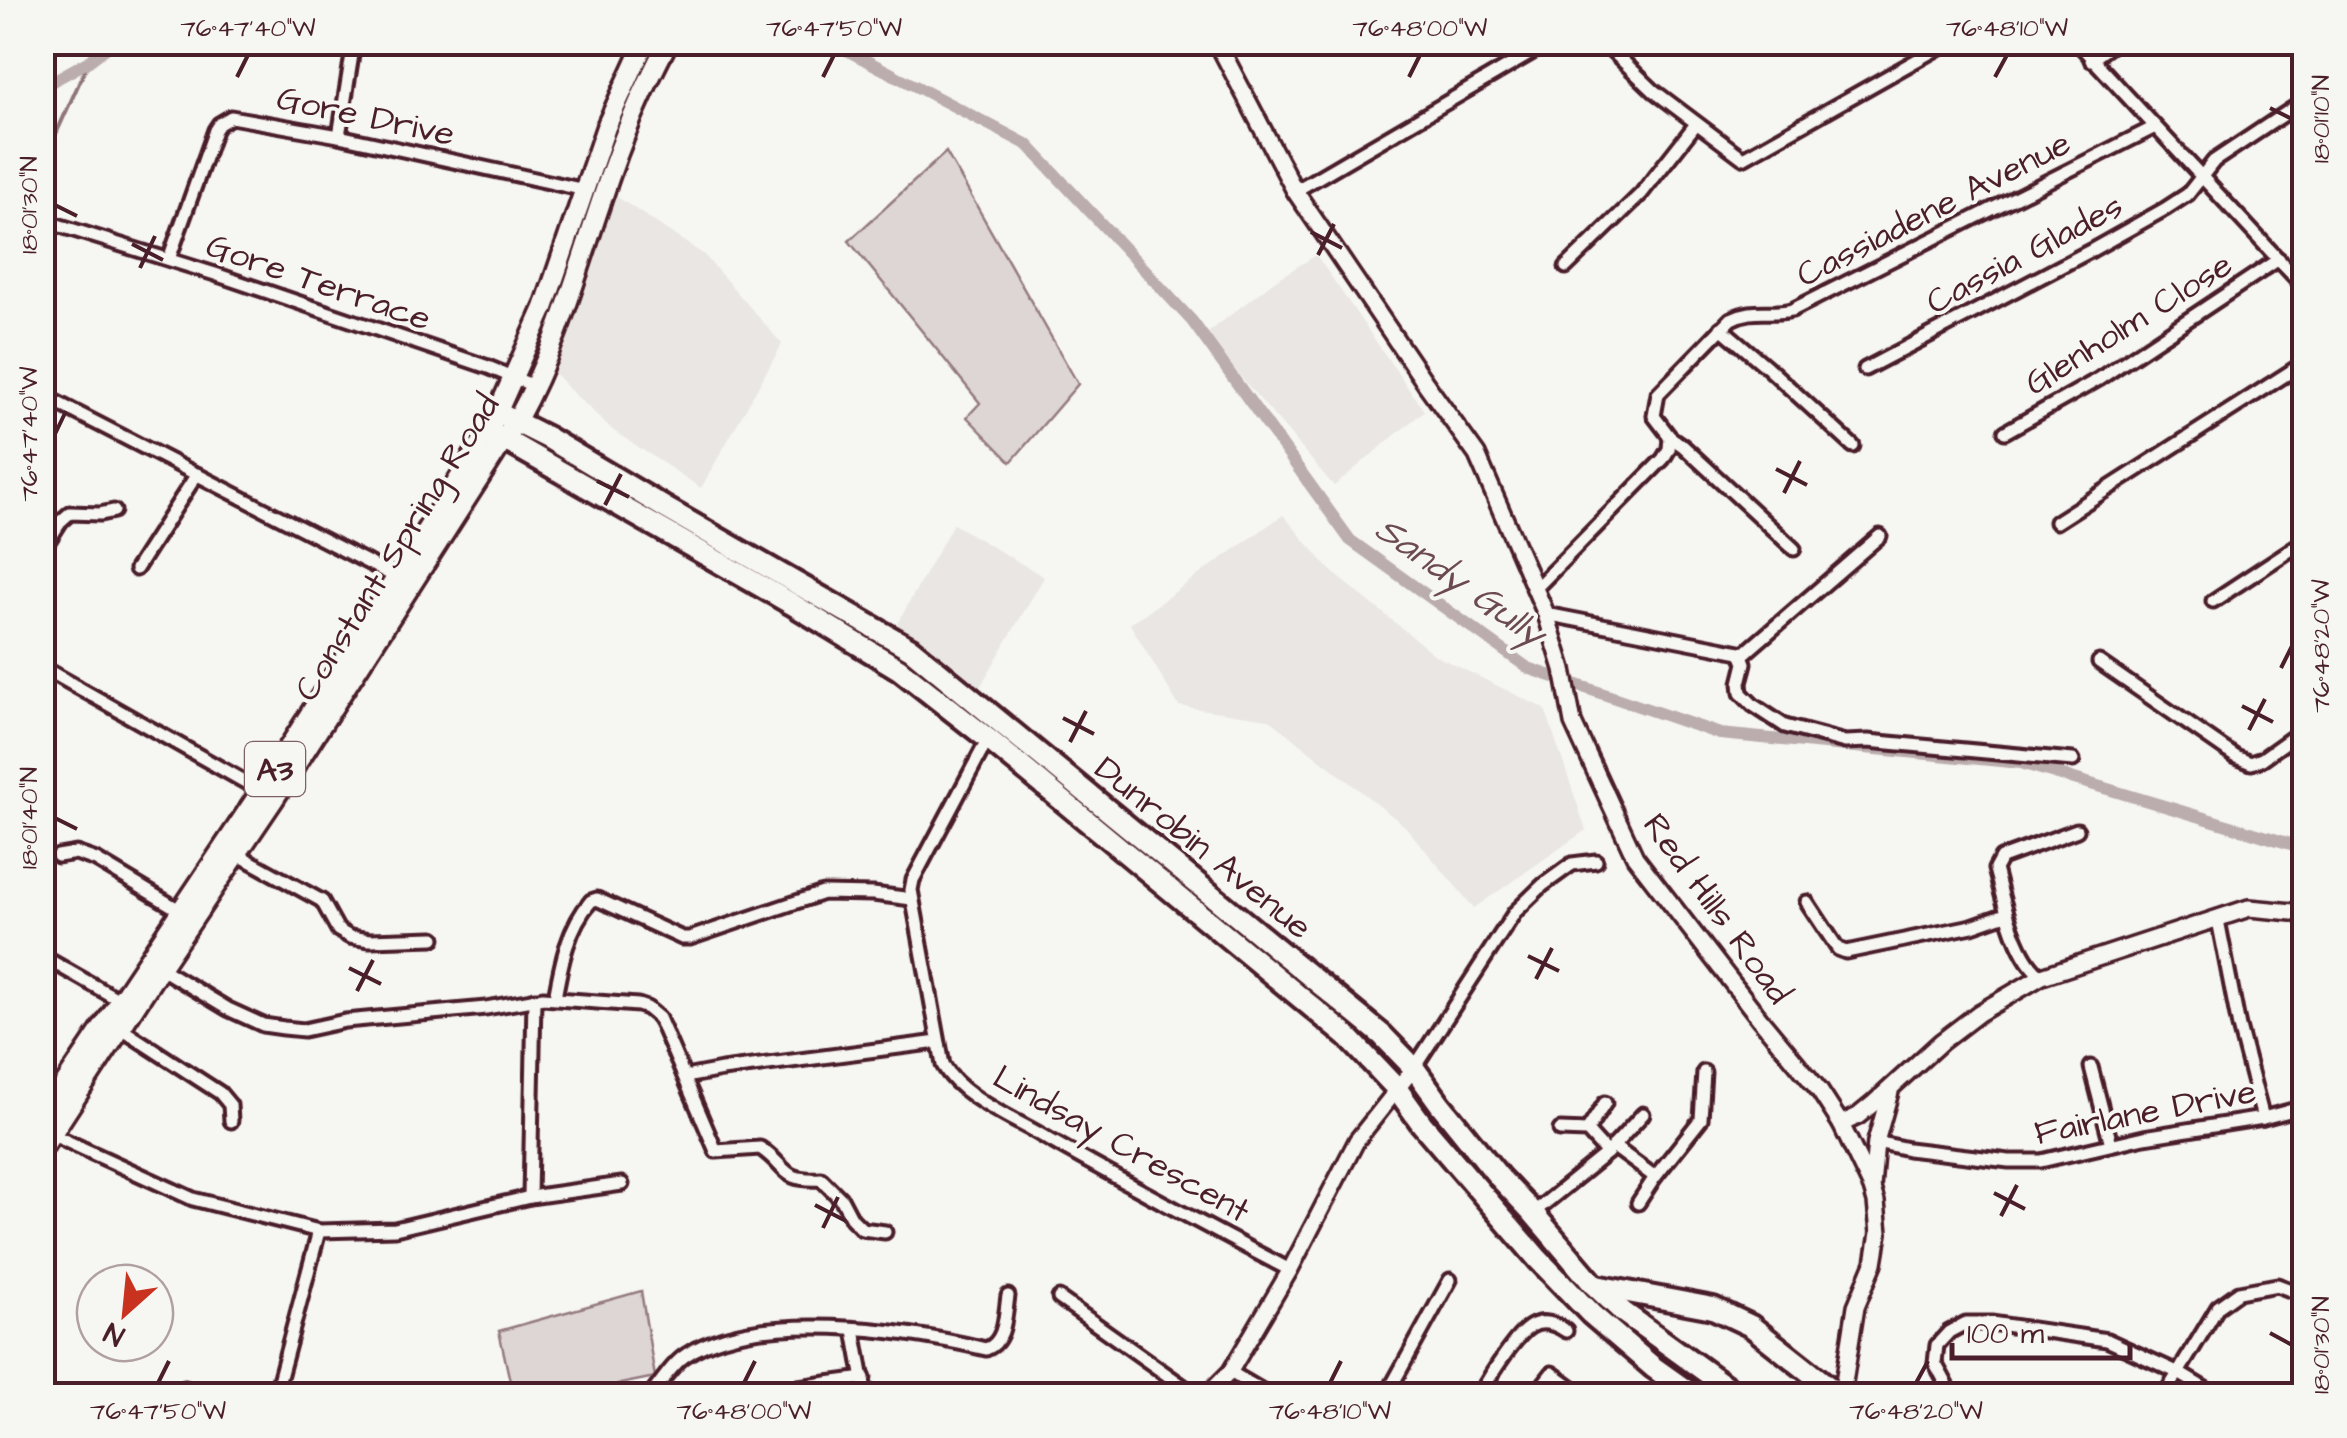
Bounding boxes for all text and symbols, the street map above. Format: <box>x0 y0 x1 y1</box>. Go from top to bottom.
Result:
text: 76°47'40"W <box>180 11 316 46</box>
text: 76°47'50"W <box>766 11 902 46</box>
text: 76°48'00"W <box>1353 11 1488 46</box>
text: 76°48'10"W <box>1946 11 2069 46</box>
street label: Gore Drive <box>272 74 459 159</box>
text: 18°01'10"N <box>2304 75 2339 163</box>
street label: Cassiadene Avenue <box>1788 119 2079 300</box>
text: 18°01'30"N <box>12 156 47 254</box>
street label: Cassia Glades <box>1917 182 2132 327</box>
street label: Gore Terrace <box>200 221 437 344</box>
street label: Glenholm Close <box>2016 241 2242 408</box>
text: 76°47'40"W <box>12 366 47 502</box>
street label: Constant Spring Road <box>283 385 513 712</box>
water label: Sandy Gully <box>1364 504 1559 663</box>
text: 76°48'20"W <box>2304 579 2339 713</box>
road number: A3 <box>245 742 305 796</box>
street label: Dunrobin Avenue <box>1084 745 1322 951</box>
text: 18°01'40"N <box>12 767 47 869</box>
street label: Red Hills Road <box>1631 803 1803 1014</box>
street label: Lindsay Crescent <box>983 1053 1259 1236</box>
street label: Fairlane Drive <box>2030 1067 2260 1158</box>
north arrow <box>75 1263 175 1363</box>
text: 18°01'30"N <box>2304 1296 2339 1394</box>
scale bar <box>1952 1298 2130 1360</box>
text: N <box>97 1312 131 1355</box>
text: 100 m <box>1967 1313 2045 1355</box>
text: 76°47'50"W <box>90 1394 226 1429</box>
text: 76°48'00"W <box>677 1394 812 1429</box>
text: 76°48'10"W <box>1269 1394 1392 1429</box>
text: 76°48'20"W <box>1849 1394 1983 1429</box>

